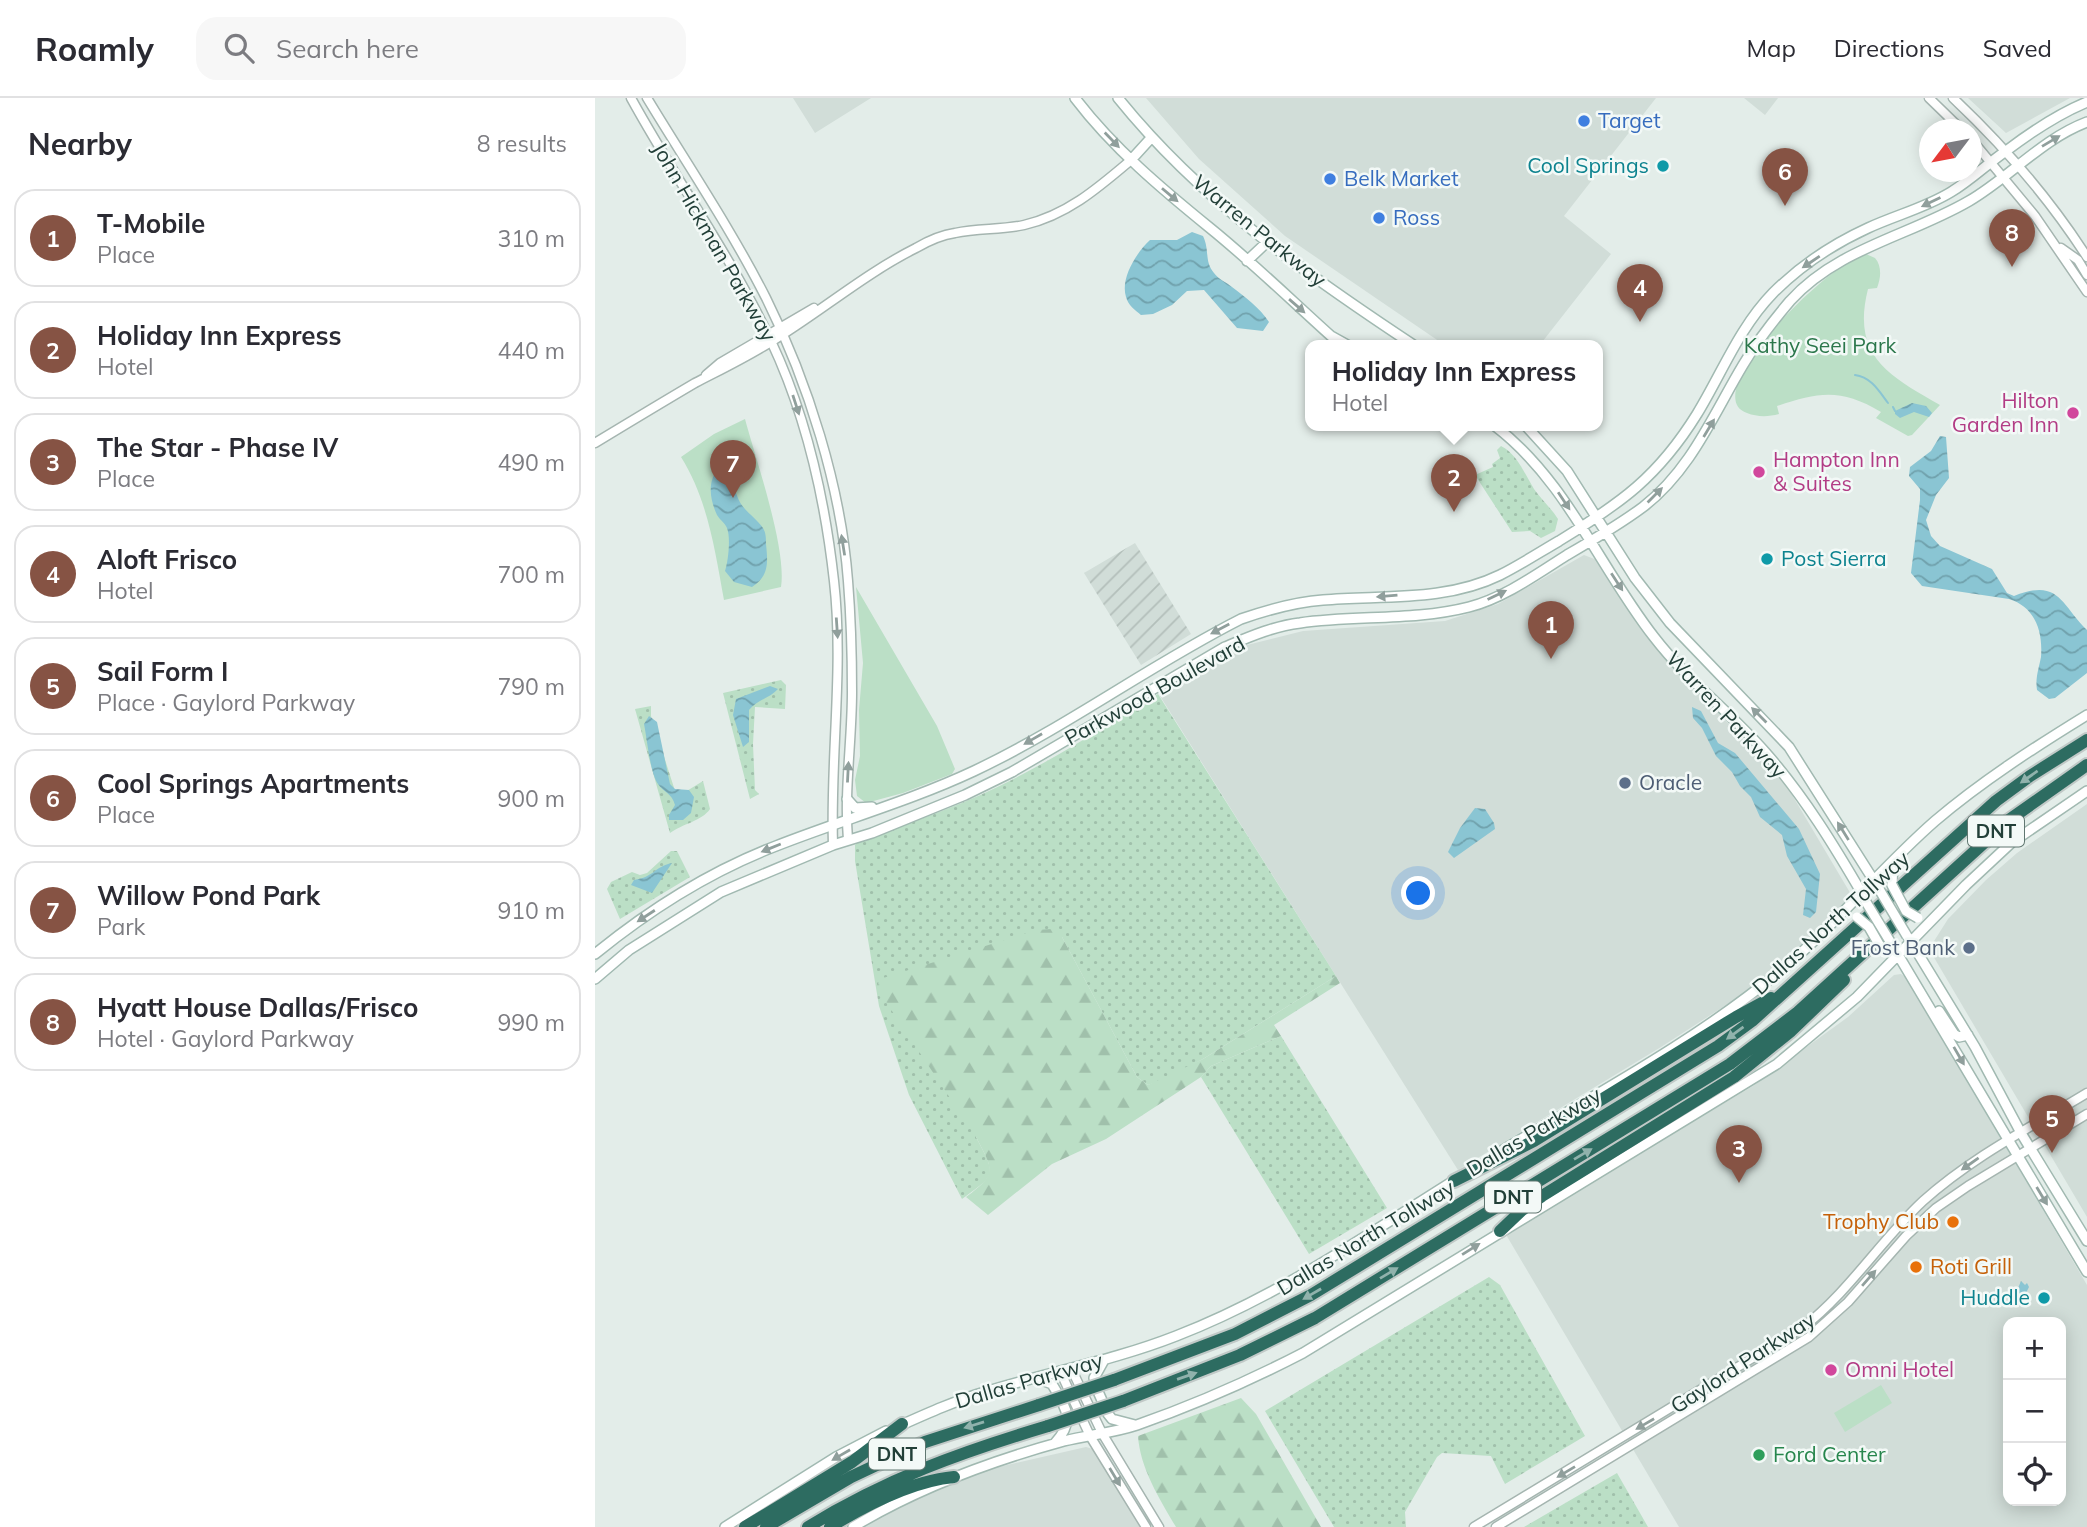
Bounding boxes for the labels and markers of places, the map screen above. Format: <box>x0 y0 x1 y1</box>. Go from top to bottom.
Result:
place label: Target <box>1598 107 1661 133</box>
marker: Target <box>1576 113 1592 129</box>
pin: 6 <box>1762 148 1808 206</box>
place label: Cool Springs <box>1527 152 1649 178</box>
marker: Cool Springs <box>1655 158 1671 174</box>
place label: Belk Market <box>1344 165 1459 191</box>
marker: Belk Market <box>1322 171 1338 187</box>
place label: Ross <box>1393 204 1440 230</box>
pin: 8 <box>1989 209 2035 267</box>
marker: Ross <box>1371 210 1387 226</box>
pin: 4 <box>1617 264 1663 322</box>
place label: Hilton Garden Inn <box>1952 387 2059 437</box>
marker: Hilton Garden Inn <box>2065 405 2081 421</box>
pin: 7 <box>710 440 756 498</box>
place label: Hampton Inn & Suites <box>1773 446 1900 496</box>
pin: 2 <box>1431 454 1477 512</box>
marker: Hampton Inn & Suites <box>1751 464 1767 480</box>
place label: Post Sierra <box>1781 545 1887 571</box>
marker: Post Sierra <box>1759 551 1775 567</box>
pin: 1 <box>1528 601 1574 659</box>
place label: Oracle <box>1639 769 1702 795</box>
marker: Oracle <box>1617 775 1633 791</box>
place label: Frost Bank <box>1851 934 1955 960</box>
marker: Frost Bank <box>1961 940 1977 956</box>
pin: 5 <box>2029 1095 2075 1153</box>
pin: 3 <box>1716 1125 1762 1183</box>
place label: Trophy Club <box>1823 1208 1939 1234</box>
marker: Trophy Club <box>1945 1214 1961 1230</box>
place label: Roti Grill <box>1930 1253 2012 1279</box>
marker: Roti Grill <box>1908 1259 1924 1275</box>
place label: Huddle <box>1960 1284 2030 1310</box>
marker: Huddle <box>2036 1290 2052 1306</box>
place label: Omni Hotel <box>1845 1356 1954 1382</box>
marker: Omni Hotel <box>1823 1362 1839 1378</box>
place label: Ford Center <box>1773 1441 1886 1467</box>
marker: Ford Center <box>1751 1447 1767 1463</box>

